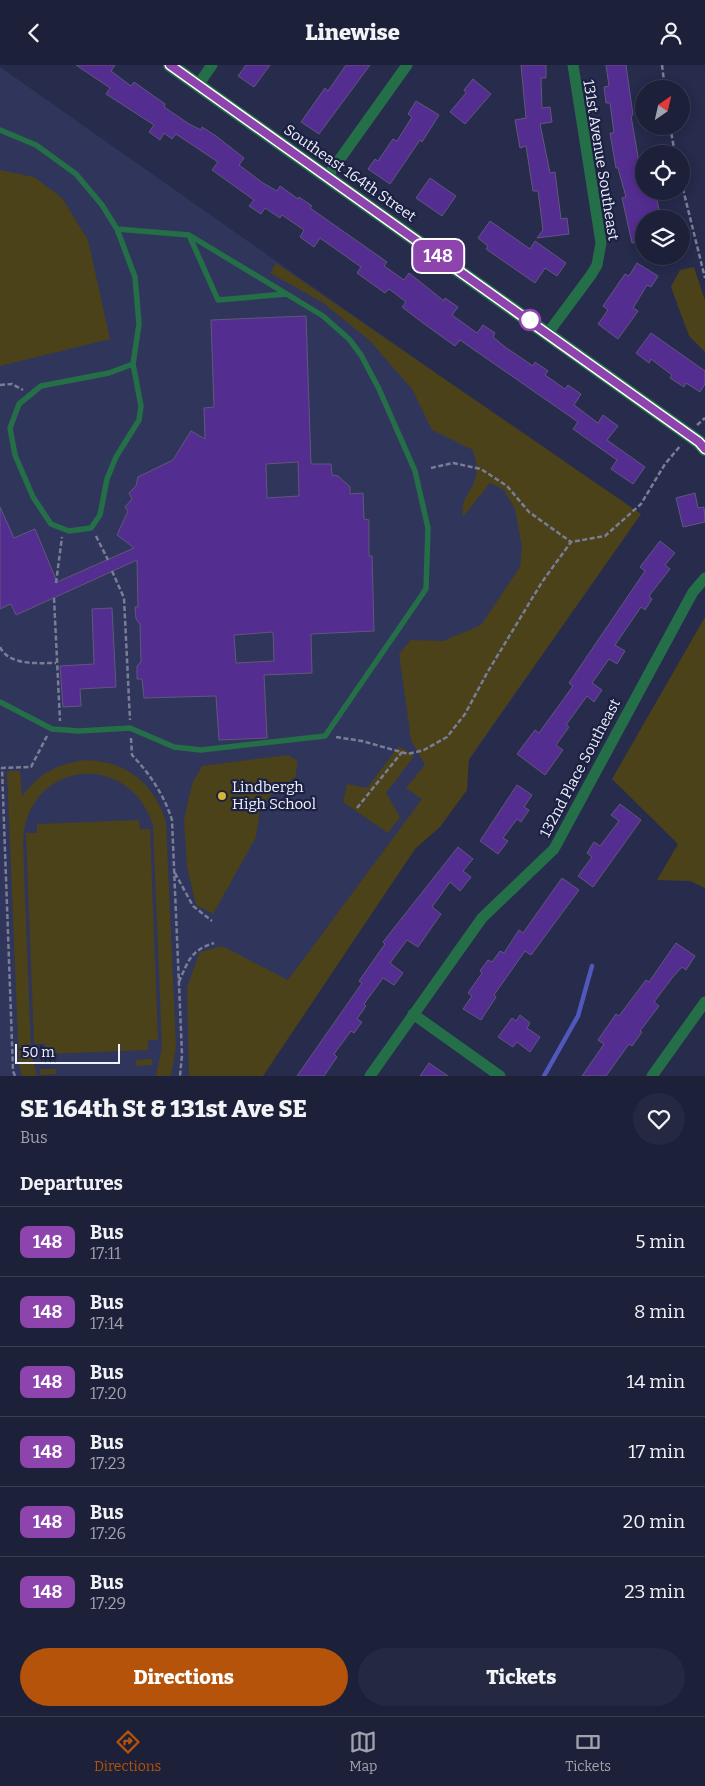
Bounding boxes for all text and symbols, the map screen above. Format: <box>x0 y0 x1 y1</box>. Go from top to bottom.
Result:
icon: back <box>20 19 48 47</box>
text: Linewise <box>305 19 400 46</box>
icon: person <box>657 19 685 47</box>
street label: 131st Avenue Southeast <box>579 78 623 242</box>
north arrow <box>635 80 690 135</box>
map controls <box>635 80 690 265</box>
street label: Southeast 164th Street <box>281 121 420 226</box>
button: locate <box>635 145 690 200</box>
button: layers <box>635 210 690 265</box>
line badge: 148 <box>409 240 467 272</box>
text: 148 <box>423 245 453 267</box>
unlabelled marker <box>519 309 541 331</box>
street label: 132nd Place Southeast <box>536 695 624 840</box>
place label: Lindbergh High School <box>232 778 316 813</box>
marker: Lindbergh High School <box>216 790 228 802</box>
scale bar <box>15 1041 120 1064</box>
text: 50 m <box>22 1044 55 1061</box>
button: heart <box>633 1093 685 1145</box>
text: SE 164th St & 131st Ave SE <box>20 1095 307 1123</box>
text: Bus <box>20 1128 48 1147</box>
text: Departures <box>20 1172 123 1195</box>
text: Bus <box>90 1221 124 1244</box>
text: 5 min <box>635 1230 685 1253</box>
text: 148 <box>33 1231 62 1253</box>
text: 17:11 <box>90 1244 121 1263</box>
text: Bus <box>90 1291 124 1314</box>
text: 8 min <box>634 1300 685 1323</box>
text: 148 <box>33 1301 62 1323</box>
text: 17:14 <box>90 1314 124 1333</box>
text: Bus <box>90 1361 124 1384</box>
text: 14 min <box>627 1370 685 1393</box>
text: 148 <box>33 1371 62 1393</box>
text: 17:20 <box>90 1384 127 1403</box>
text: Bus <box>90 1431 124 1454</box>
text: 17 min <box>628 1440 685 1463</box>
text: 148 <box>33 1441 62 1463</box>
text: 17:23 <box>90 1454 126 1473</box>
text: Bus <box>90 1501 124 1524</box>
text: 20 min <box>623 1510 685 1533</box>
text: 148 <box>33 1511 62 1533</box>
text: 17:26 <box>90 1524 126 1543</box>
text: Bus <box>90 1571 124 1594</box>
text: 23 min <box>624 1580 685 1603</box>
text: 148 <box>33 1581 62 1603</box>
text: 17:29 <box>90 1594 126 1613</box>
button: Directions <box>20 1648 348 1706</box>
button: Tickets <box>358 1648 685 1706</box>
tab: Directions <box>94 1728 161 1775</box>
tab: Map <box>349 1728 377 1775</box>
tab: Tickets <box>565 1728 611 1775</box>

